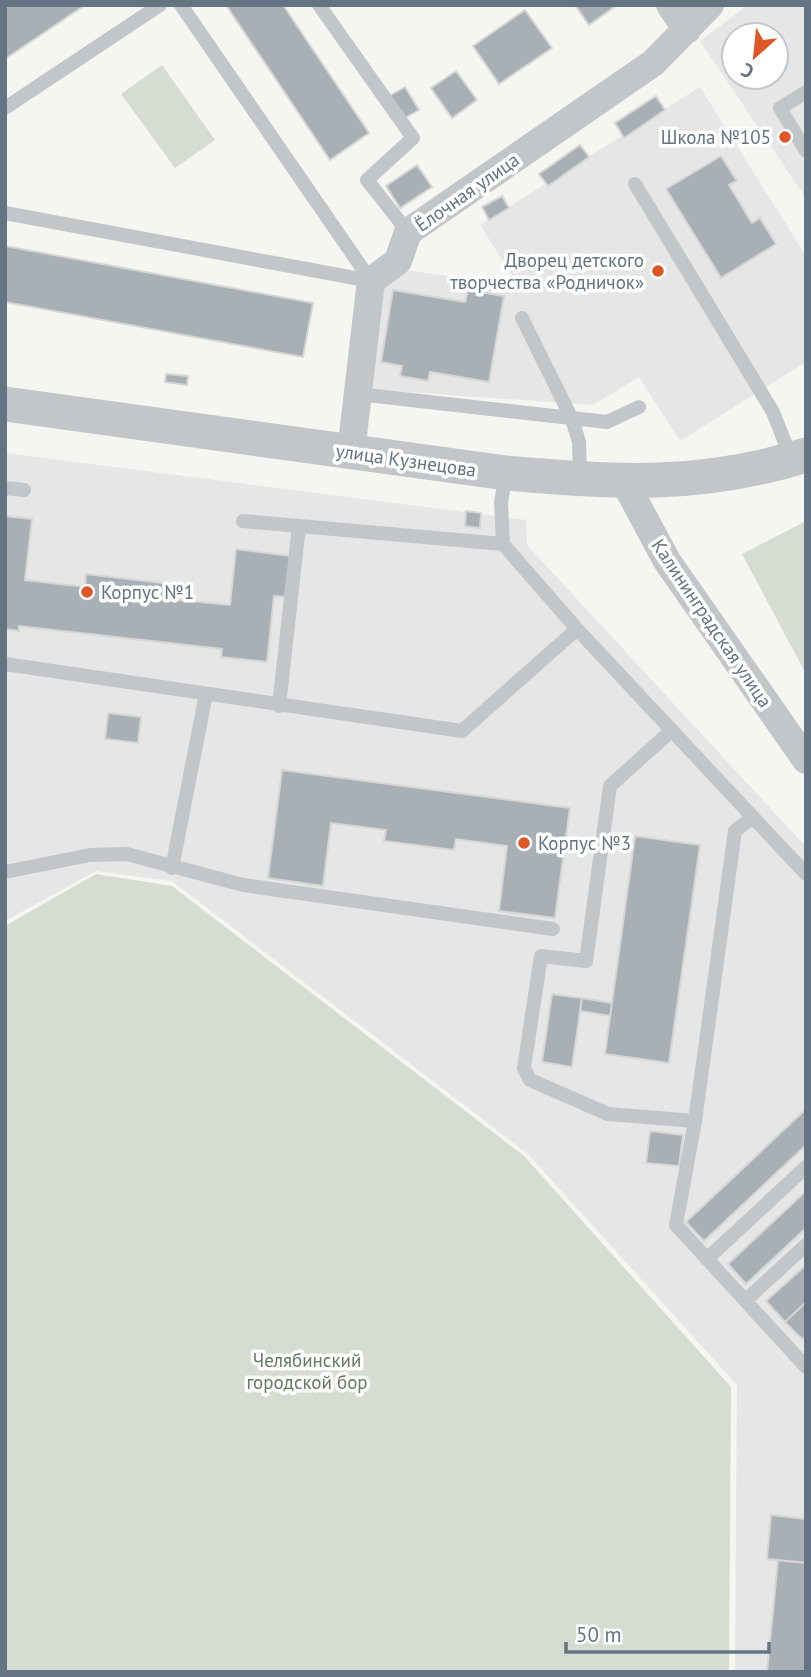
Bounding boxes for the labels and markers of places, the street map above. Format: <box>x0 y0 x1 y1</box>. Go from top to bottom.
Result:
place label: Школа №105 <box>661 125 771 149</box>
marker: Школа №105 <box>777 129 793 145</box>
place label: Дворец детского творчества «Родничок» <box>450 248 644 294</box>
marker: Дворец детского творчества «Родничок» <box>650 263 666 279</box>
place label: Корпус №1 <box>101 580 194 604</box>
marker: Корпус №1 <box>79 584 95 600</box>
place label: Корпус №3 <box>538 831 631 855</box>
marker: Корпус №3 <box>516 835 532 851</box>

